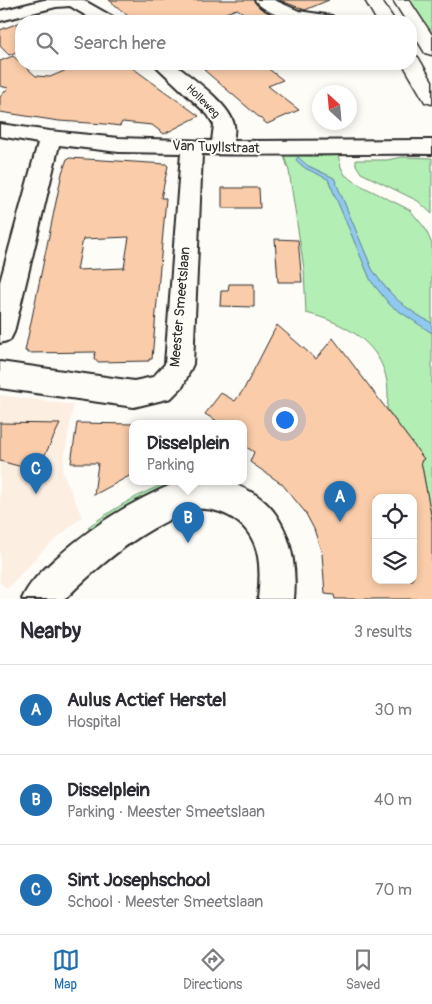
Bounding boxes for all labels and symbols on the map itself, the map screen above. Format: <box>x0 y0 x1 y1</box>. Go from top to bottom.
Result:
street label: Holleweg <box>184 82 223 121</box>
north arrow <box>312 85 357 130</box>
street label: Van Tuyllstraat <box>172 137 260 157</box>
street label: Meester Smeetslaan <box>166 246 194 368</box>
your location <box>272 407 298 433</box>
pin: C <box>20 453 52 494</box>
pin: A <box>324 481 356 522</box>
pin: B <box>172 502 204 543</box>

